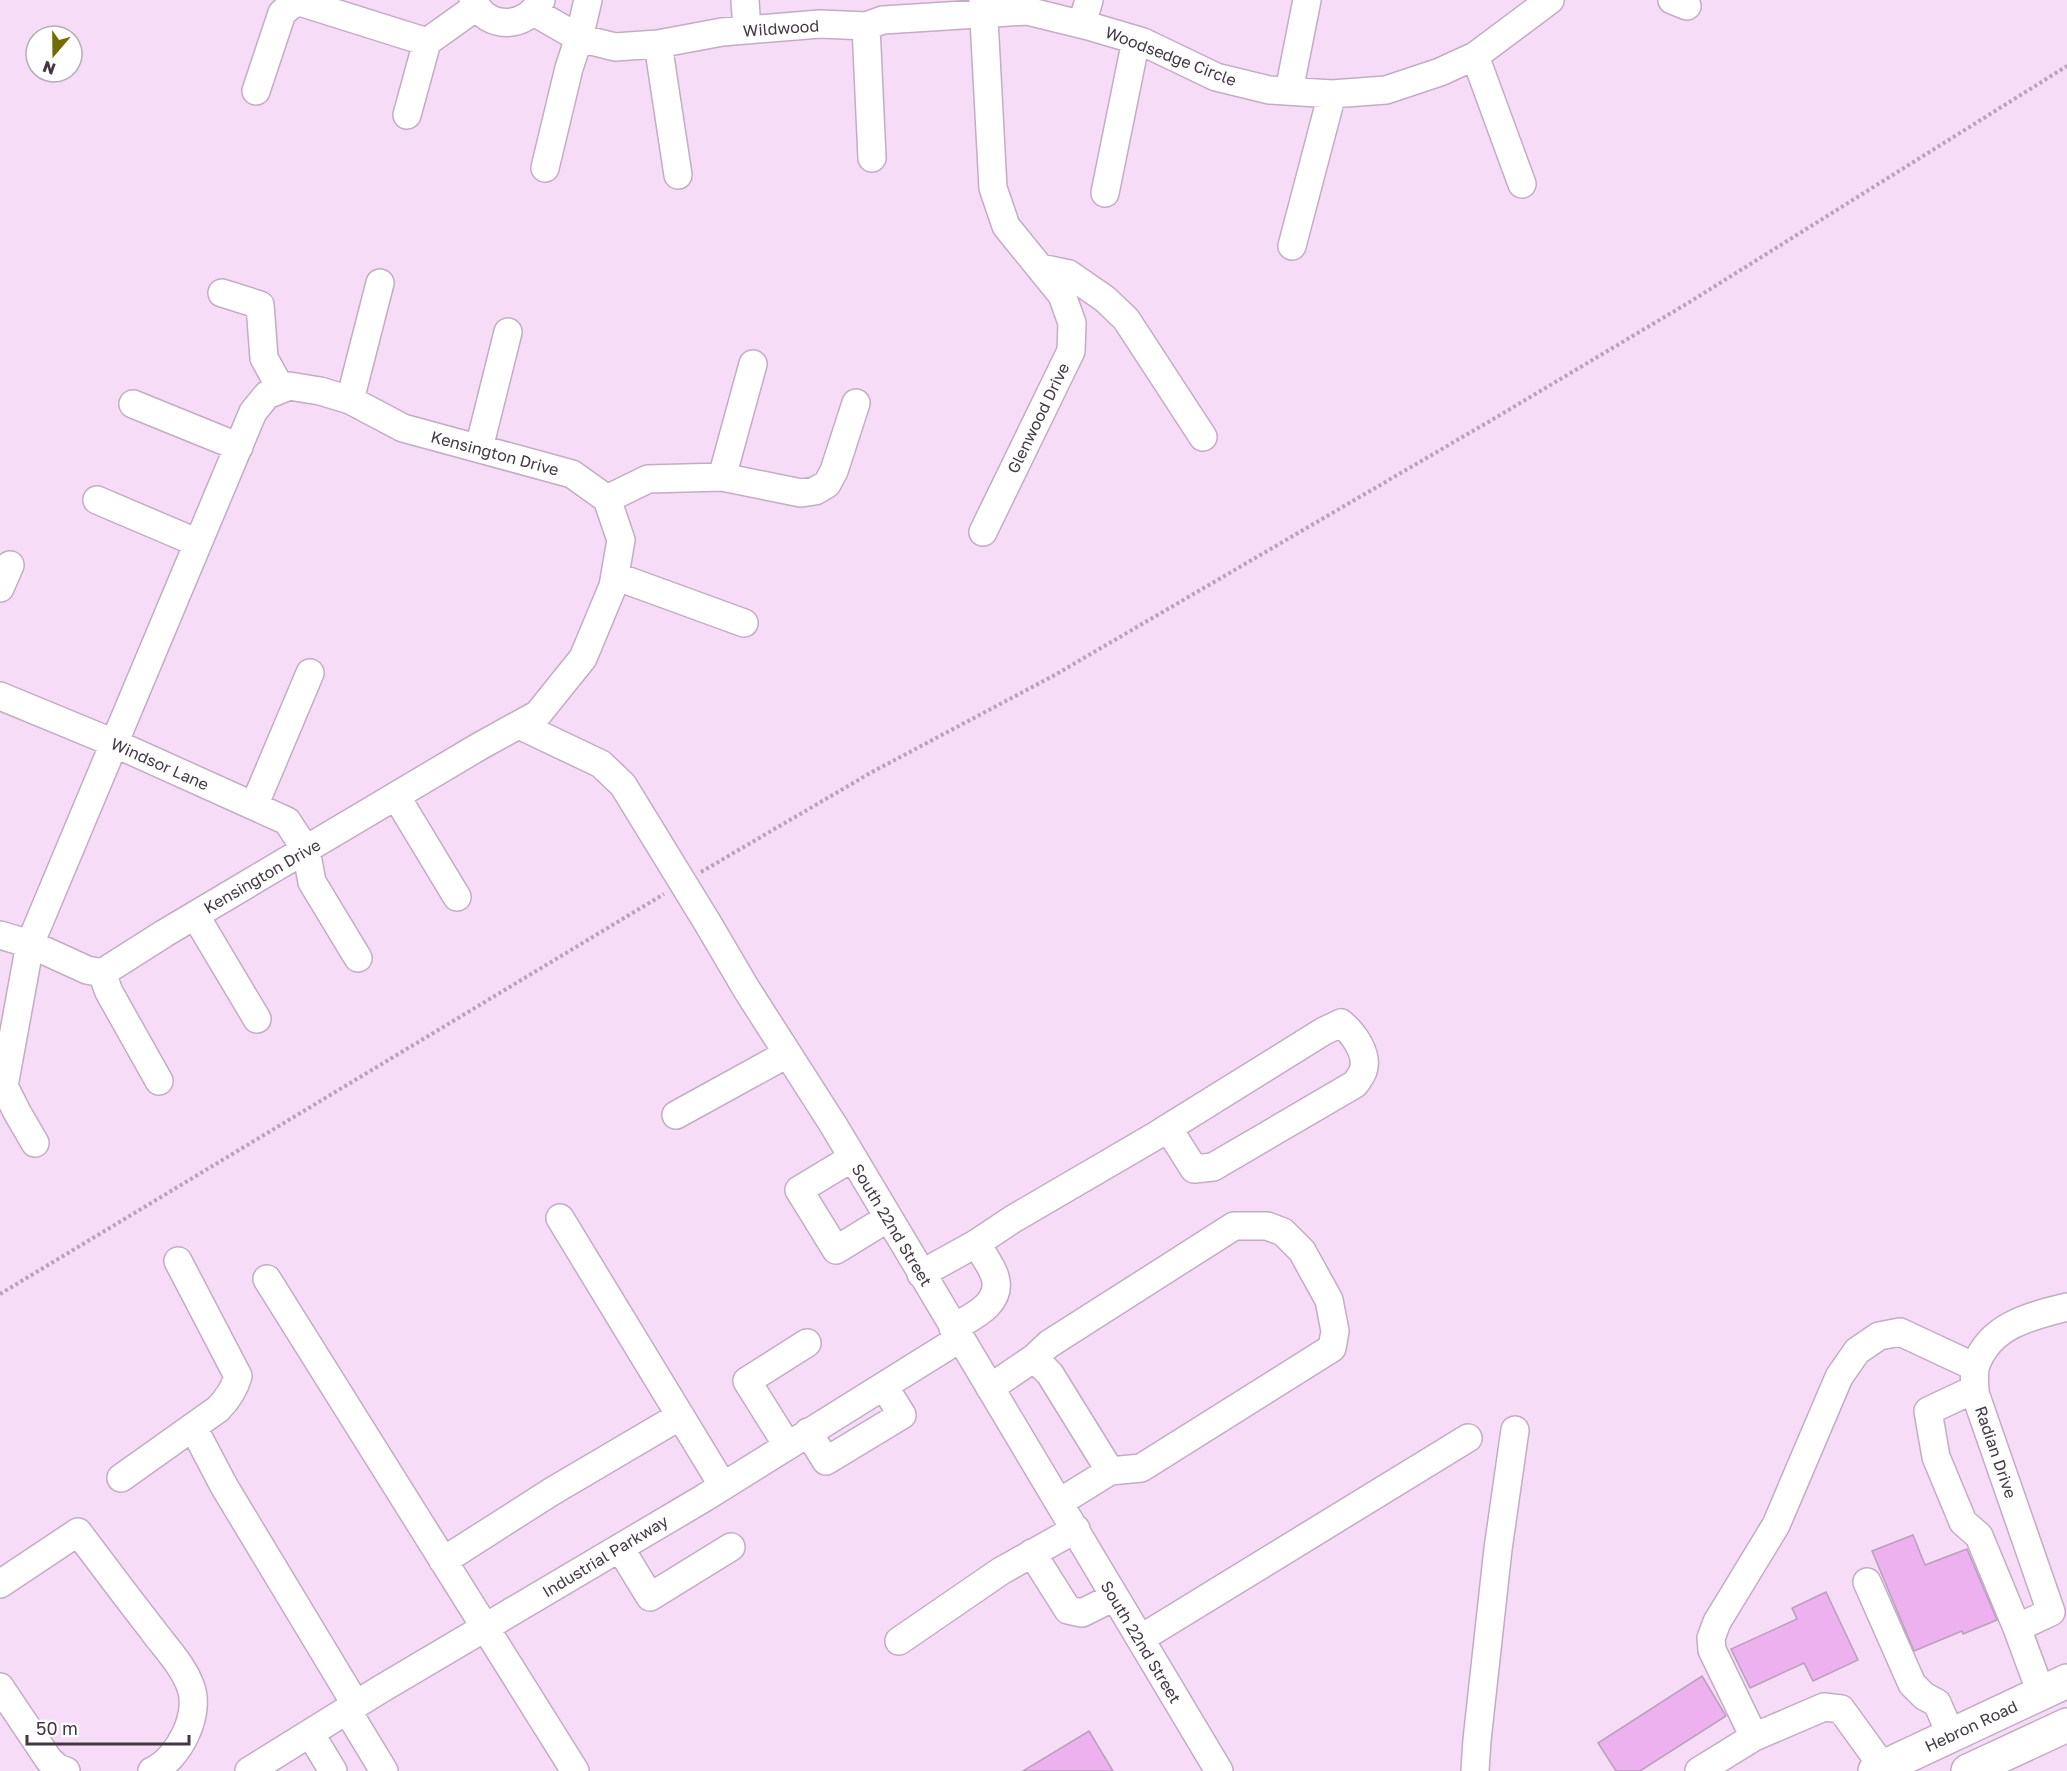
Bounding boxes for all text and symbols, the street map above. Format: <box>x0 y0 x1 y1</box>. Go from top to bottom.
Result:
street label: Wildwood <box>742 15 820 41</box>
street label: Woodsedge Circle <box>1103 22 1239 90</box>
north arrow <box>24 24 84 84</box>
text: N <box>40 57 58 80</box>
street label: Glenwood Drive <box>1003 359 1073 477</box>
street label: Kensington Drive <box>429 426 561 480</box>
street label: Windsor Lane <box>108 733 212 795</box>
street label: Kensington Drive <box>200 834 324 918</box>
street label: South 22nd Street <box>848 1160 936 1290</box>
street label: Radian Drive <box>1971 1403 2021 1501</box>
street label: Industrial Parkway <box>539 1511 672 1601</box>
street label: South 22nd Street <box>1097 1577 1185 1707</box>
street label: Hebron Road <box>1921 1696 2021 1756</box>
scale bar <box>27 1708 189 1746</box>
text: 50 m <box>36 1717 78 1739</box>

